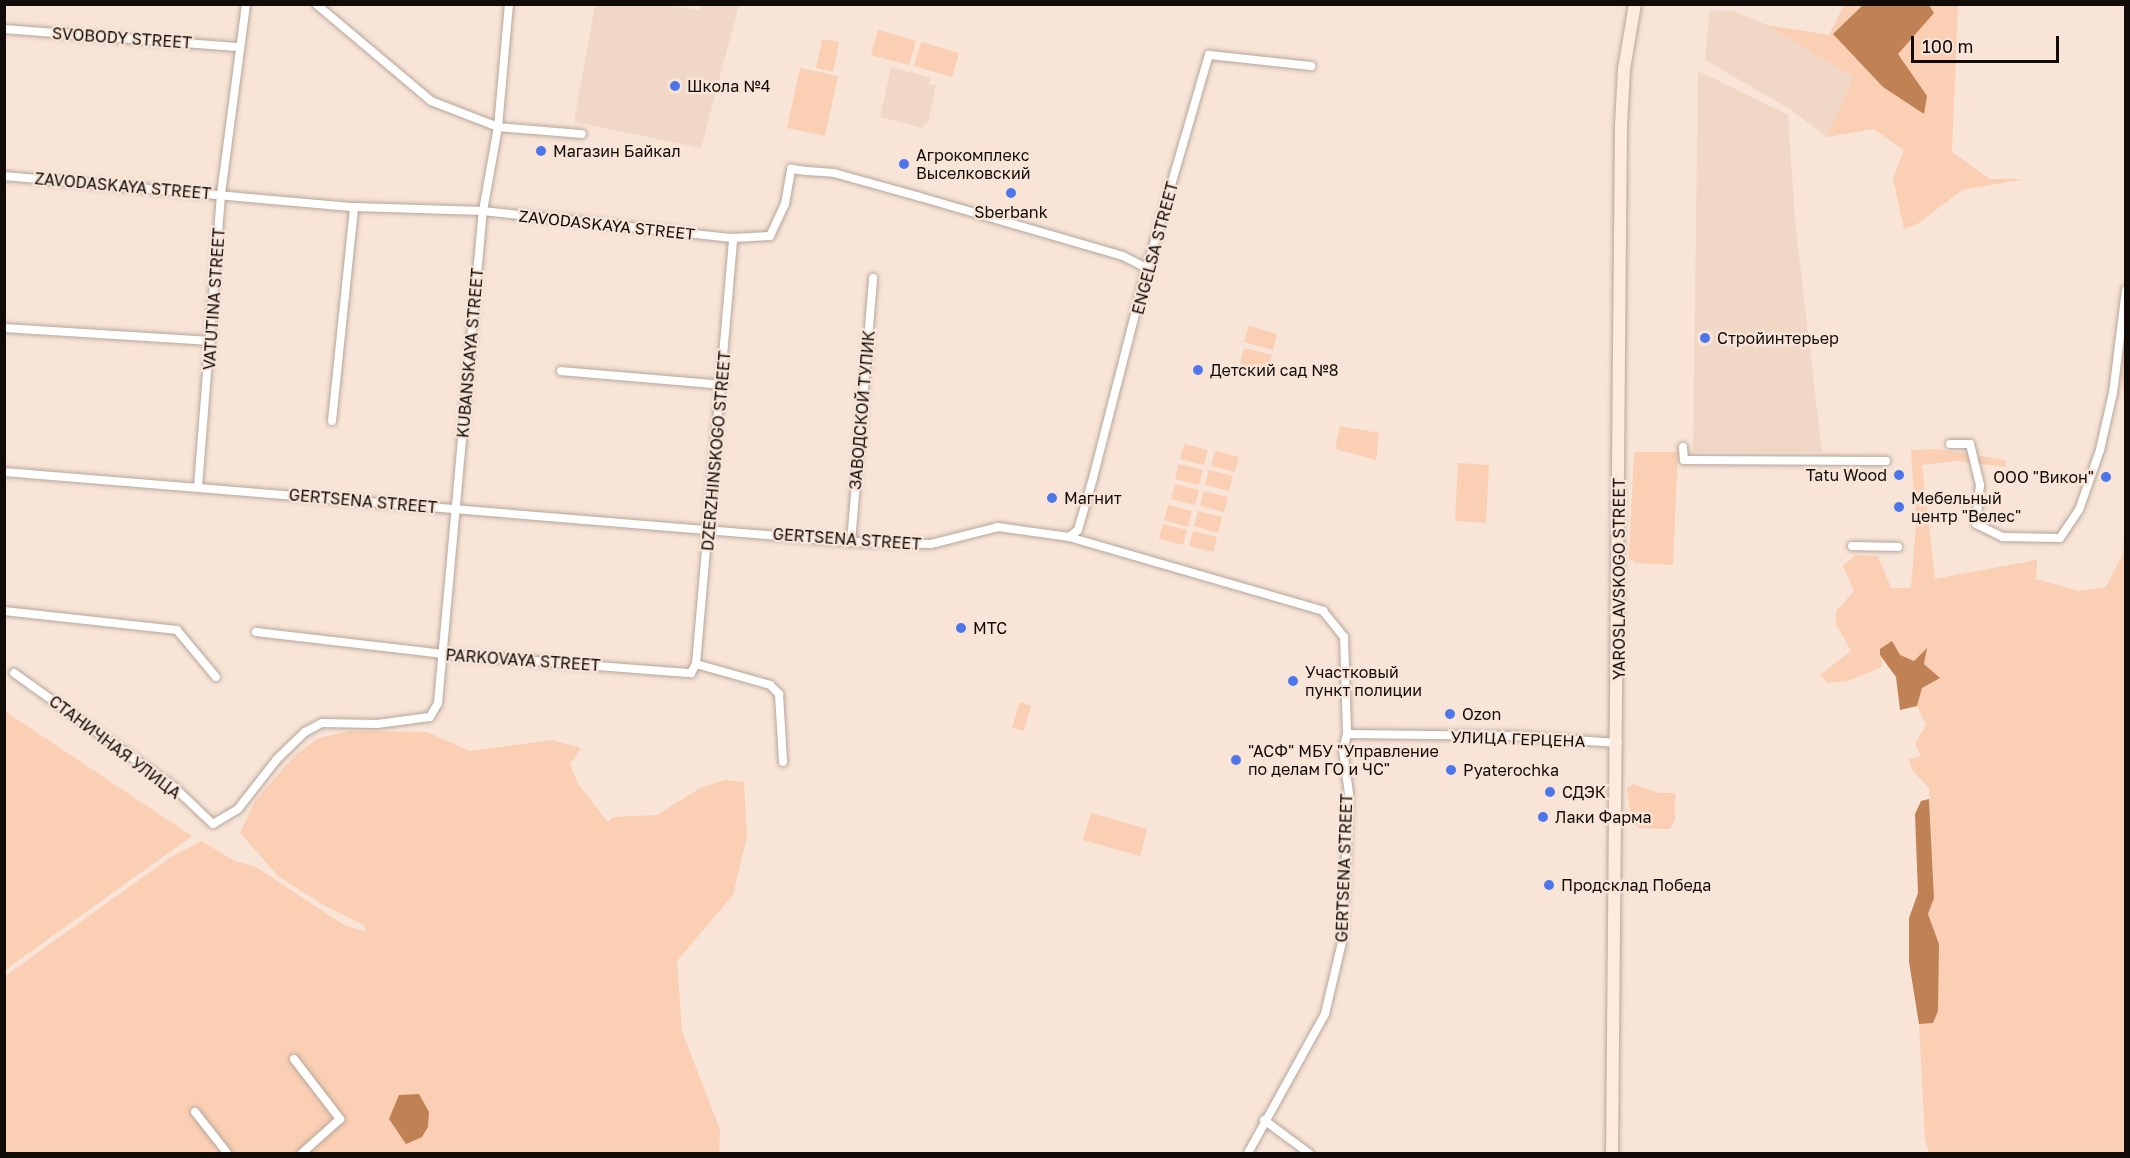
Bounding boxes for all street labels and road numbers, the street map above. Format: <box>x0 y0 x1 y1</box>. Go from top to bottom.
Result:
street label: SVOBODY STREET <box>51 24 193 52</box>
street label: ZAVODASKAYA STREET <box>34 169 212 203</box>
street label: ENGELSA STREET <box>1128 179 1182 317</box>
street label: ZAVODASKAYA STREET <box>518 206 696 244</box>
street label: VATUTINA STREET <box>199 227 229 371</box>
street label: KUBANSKAYA STREET <box>453 267 487 439</box>
street label: ЗАВОДСКОЙ ТУПИК <box>845 329 879 491</box>
street label: DZERZHINSKOGO STREET <box>698 350 734 552</box>
street label: YAROSLAVSKOGO STREET <box>1609 478 1629 680</box>
street label: GERTSENA STREET <box>288 485 438 517</box>
street label: GERTSENA STREET <box>772 524 922 554</box>
street label: PARKOVAYA STREET <box>445 645 601 675</box>
street label: СТАНИЧНАЯ УЛИЦА <box>45 691 185 803</box>
street label: УЛИЦА ГЕРЦЕНА <box>1450 727 1586 751</box>
street label: GERTSENA STREET <box>1332 793 1356 943</box>

